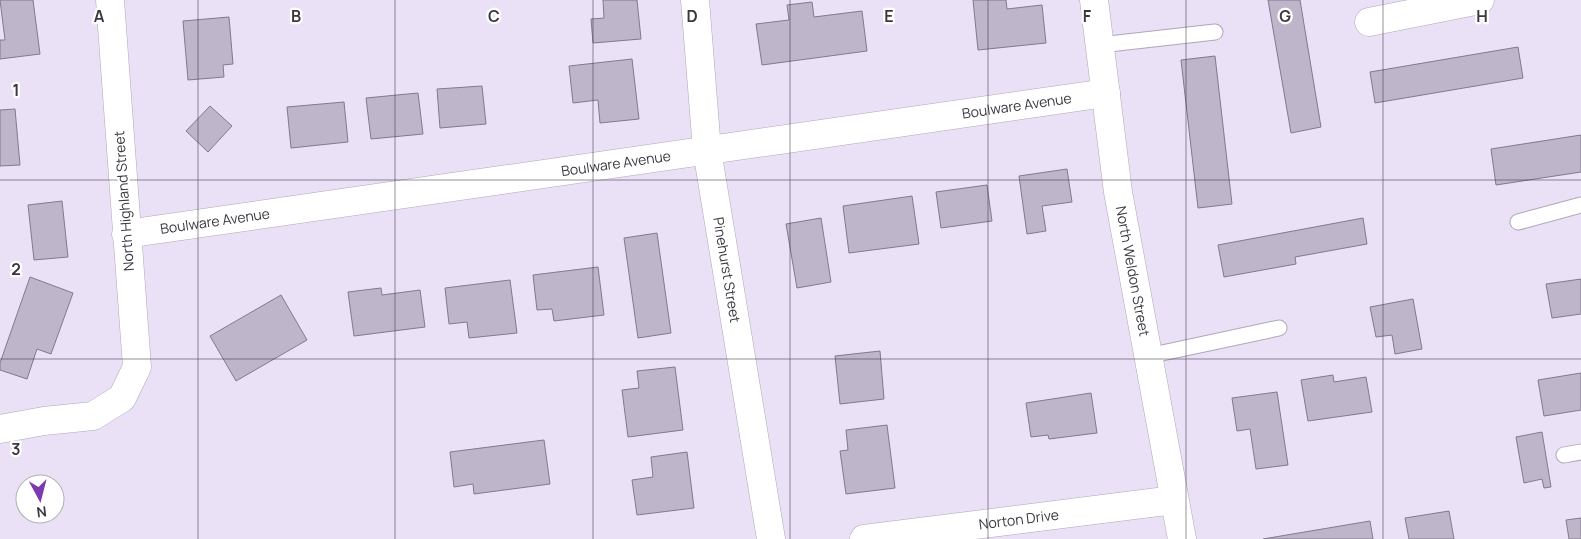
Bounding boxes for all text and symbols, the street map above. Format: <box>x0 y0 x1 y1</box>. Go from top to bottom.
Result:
text: A <box>94 5 105 27</box>
text: B <box>291 5 301 27</box>
text: C <box>488 5 500 27</box>
text: D <box>686 5 698 27</box>
text: E <box>884 5 894 27</box>
text: F <box>1083 5 1092 27</box>
text: G <box>1279 5 1291 27</box>
text: H <box>1476 5 1488 27</box>
text: 1 <box>12 79 20 101</box>
street label: Boulware Avenue <box>961 88 1073 123</box>
street label: North Highland Street <box>109 130 138 272</box>
street label: Boulware Avenue <box>560 146 672 180</box>
street label: Boulware Avenue <box>159 203 271 238</box>
street label: North Weldon Street <box>1112 204 1155 338</box>
street label: Pinehurst Street <box>709 216 745 324</box>
text: 2 <box>11 258 21 280</box>
text: 3 <box>11 438 21 460</box>
north arrow <box>15 474 65 524</box>
text: N <box>35 502 48 522</box>
street label: Norton Drive <box>978 505 1060 533</box>

